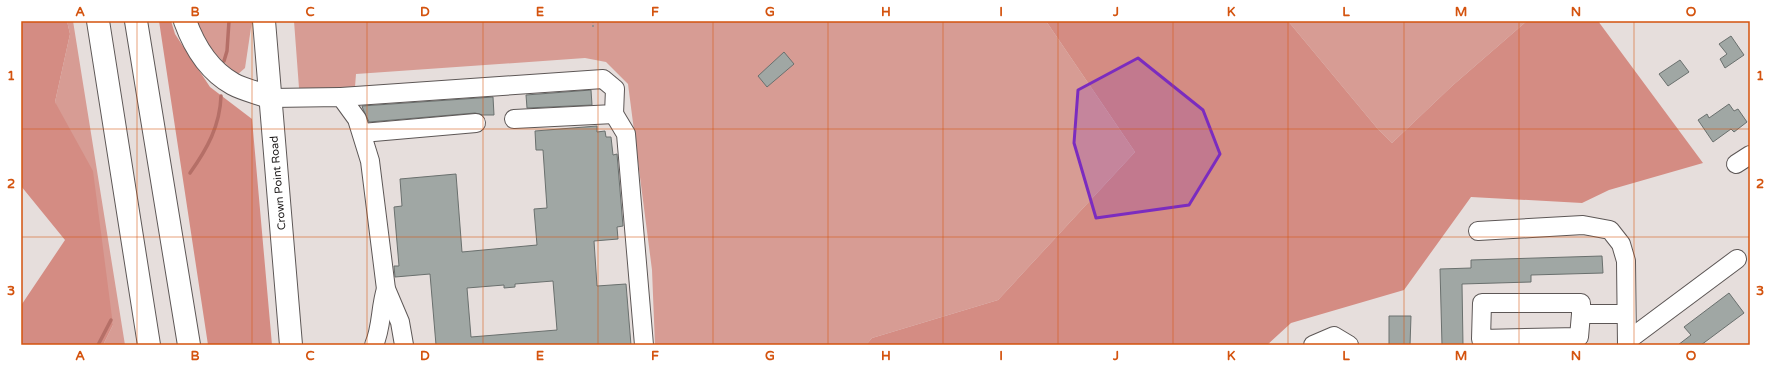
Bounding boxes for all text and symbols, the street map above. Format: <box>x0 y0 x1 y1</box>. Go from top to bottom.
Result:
text: A <box>75 4 85 20</box>
text: B <box>190 4 200 20</box>
text: C <box>305 4 315 20</box>
text: D <box>420 4 430 20</box>
text: E <box>536 4 544 20</box>
text: F <box>651 4 659 20</box>
text: G <box>765 4 775 20</box>
text: H <box>881 4 891 20</box>
text: I <box>999 4 1003 20</box>
text: J <box>1112 4 1119 20</box>
text: K <box>1227 4 1236 20</box>
text: L <box>1342 4 1350 20</box>
text: M <box>1455 4 1467 20</box>
text: N <box>1571 4 1581 20</box>
text: O <box>1686 4 1697 20</box>
text: 1 <box>7 68 15 84</box>
text: 1 <box>1756 68 1764 84</box>
street label: Crown Point Road <box>267 135 289 231</box>
text: 2 <box>7 176 15 192</box>
text: 2 <box>1756 176 1764 192</box>
text: 3 <box>7 283 15 299</box>
text: 3 <box>1756 283 1764 299</box>
text: A <box>75 348 85 364</box>
text: B <box>190 348 200 364</box>
text: C <box>305 348 315 364</box>
text: D <box>420 348 430 364</box>
text: E <box>536 348 544 364</box>
text: F <box>651 348 659 364</box>
text: G <box>765 348 775 364</box>
text: H <box>881 348 891 364</box>
text: I <box>999 348 1003 364</box>
text: J <box>1112 348 1119 364</box>
text: K <box>1227 348 1236 364</box>
text: L <box>1342 348 1350 364</box>
text: M <box>1455 348 1467 364</box>
text: N <box>1571 348 1581 364</box>
text: O <box>1686 348 1697 364</box>

